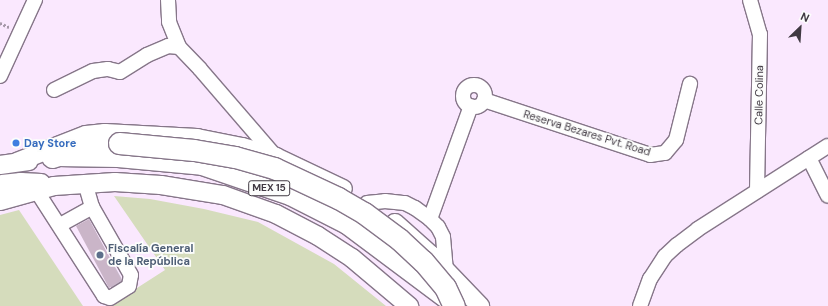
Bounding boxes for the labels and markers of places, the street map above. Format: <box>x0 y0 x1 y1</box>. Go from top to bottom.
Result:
place label: Day Store <box>24 136 76 150</box>
marker: Day Store <box>11 138 21 148</box>
place label: Fiscalía General de la República <box>108 242 193 268</box>
marker: Fiscalía General de la República <box>95 250 105 260</box>

